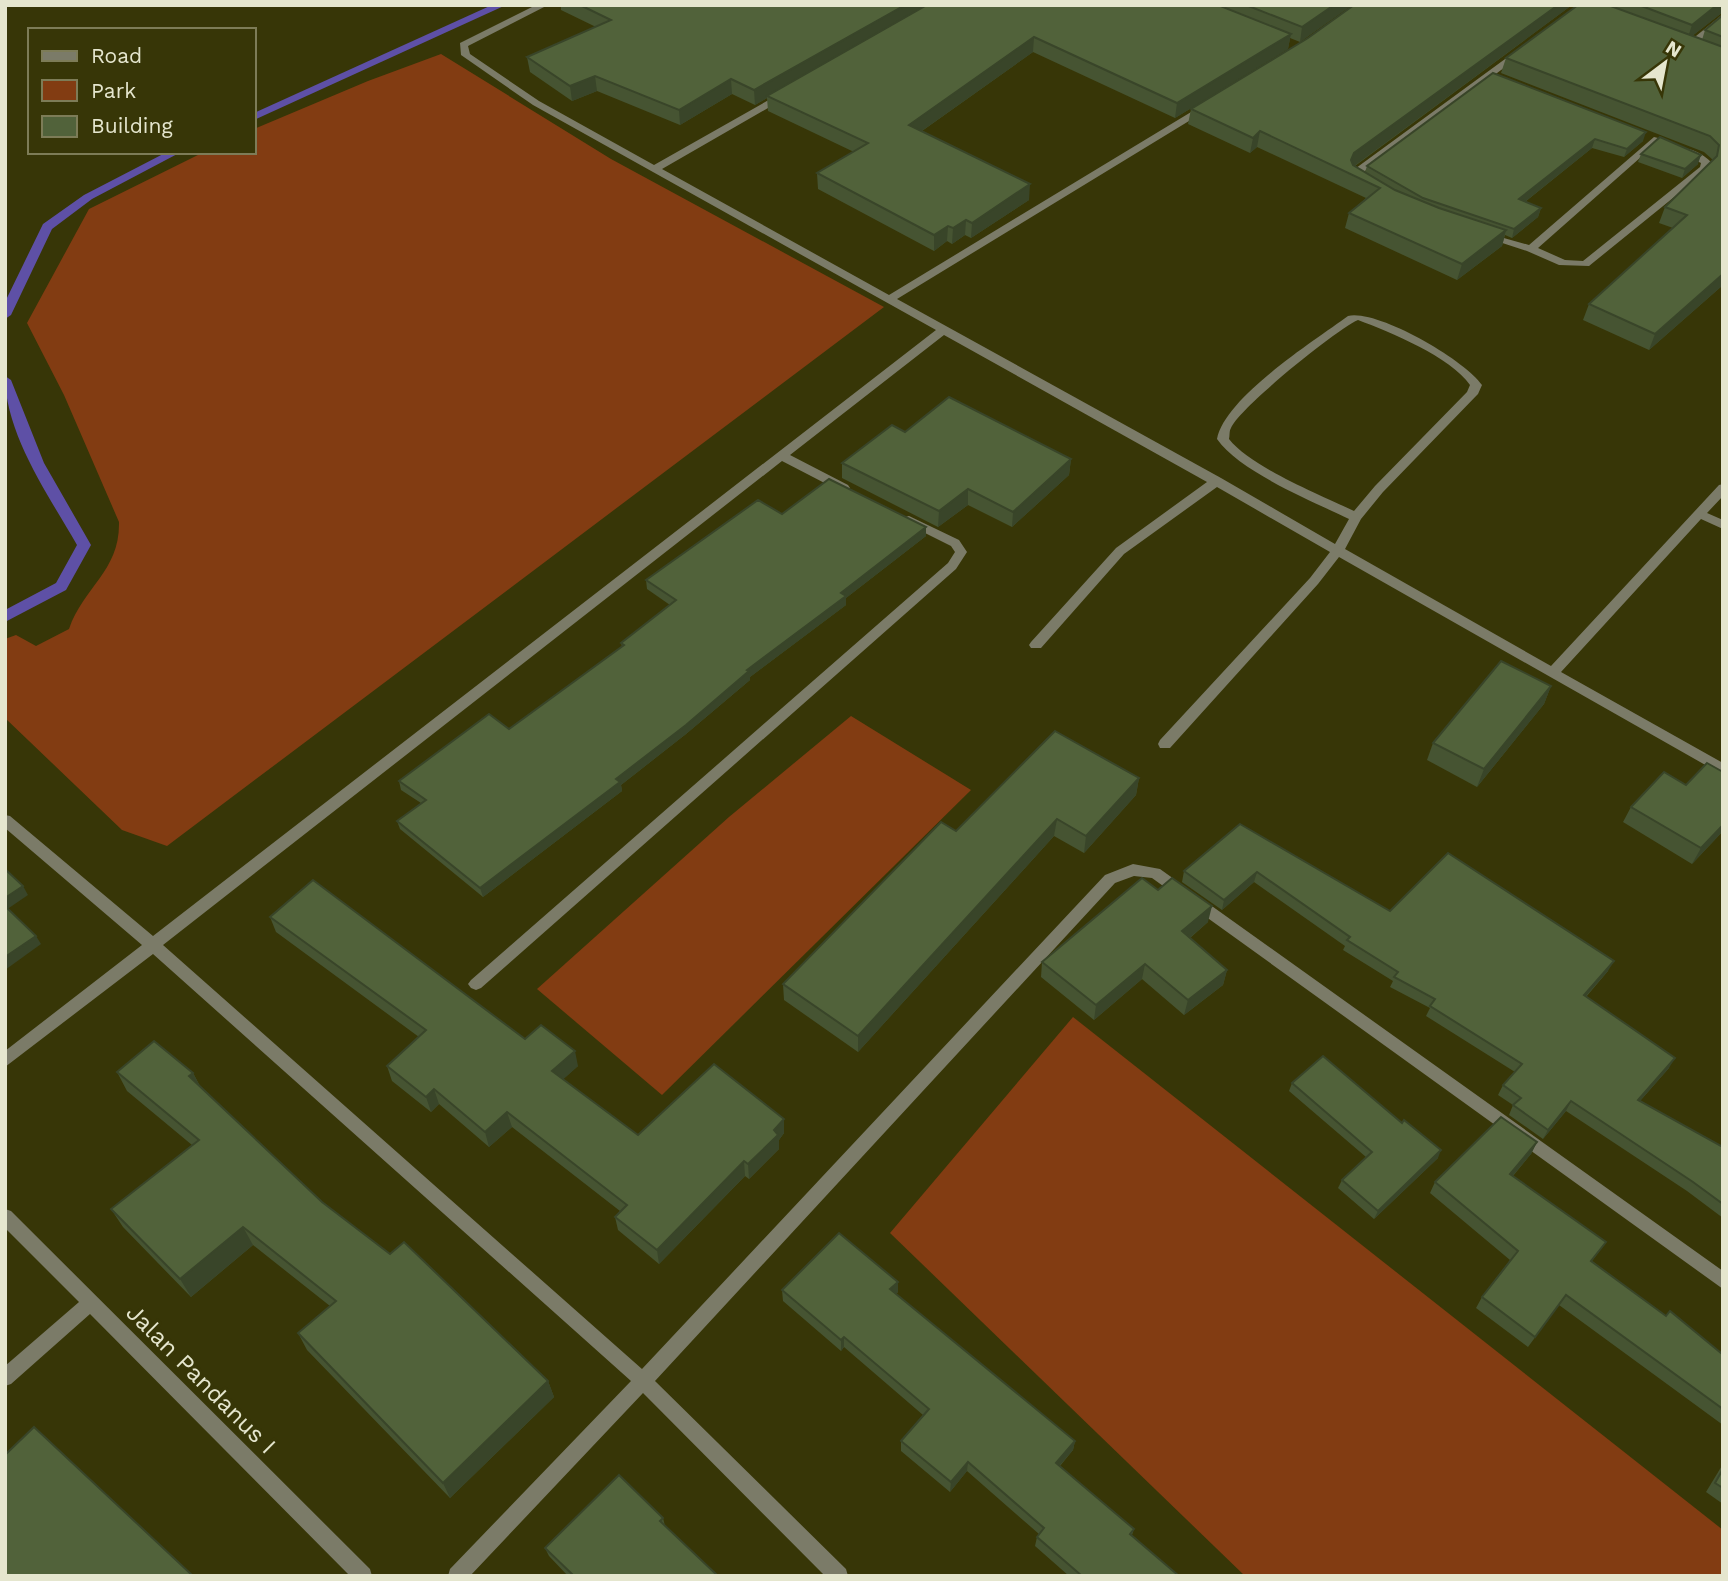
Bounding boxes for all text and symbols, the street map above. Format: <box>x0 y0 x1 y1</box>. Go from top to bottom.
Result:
legend <box>28 28 256 154</box>
north arrow <box>1630 28 1700 98</box>
text: N <box>1662 36 1686 62</box>
text: Road <box>91 43 142 68</box>
text: Park <box>91 78 136 103</box>
text: Building <box>91 113 173 138</box>
street label: Jalan Pandanus I <box>120 1298 282 1460</box>

